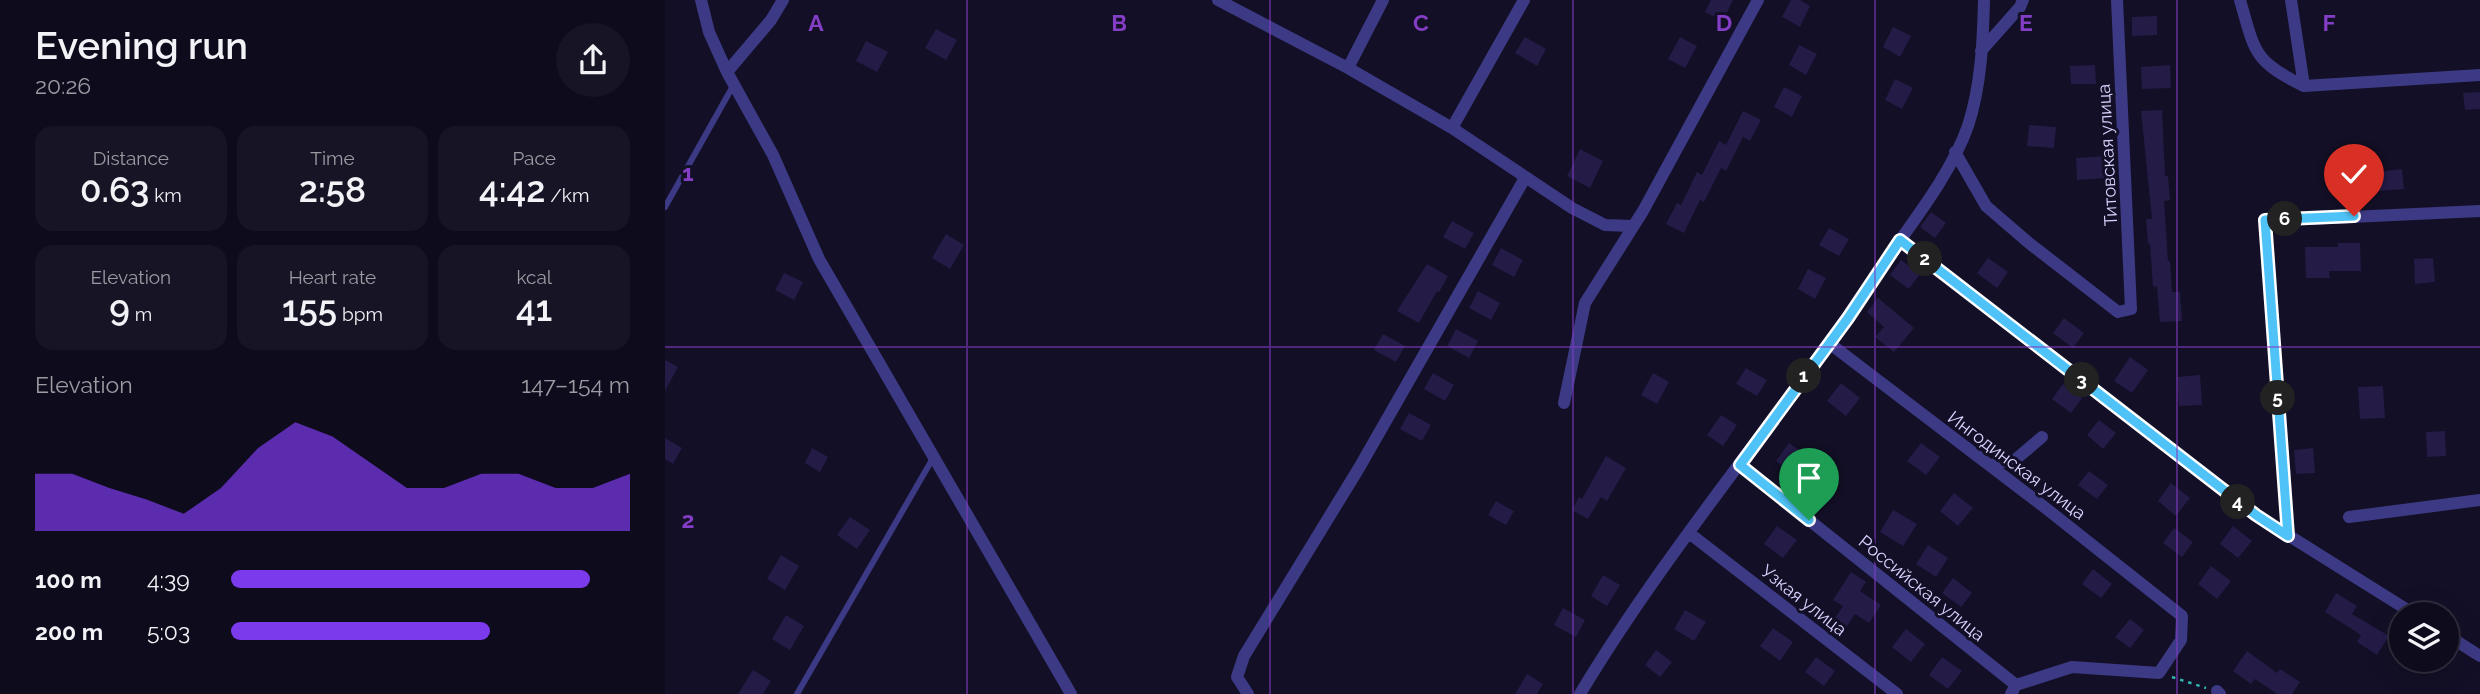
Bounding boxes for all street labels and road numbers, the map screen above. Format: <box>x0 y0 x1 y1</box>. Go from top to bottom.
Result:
street label: Титовская улица <box>2093 83 2121 227</box>
street label: Ингодинская улица <box>1944 406 2090 524</box>
street label: Российская улица <box>1855 531 1989 645</box>
street label: Узкая улица <box>1757 560 1851 640</box>

